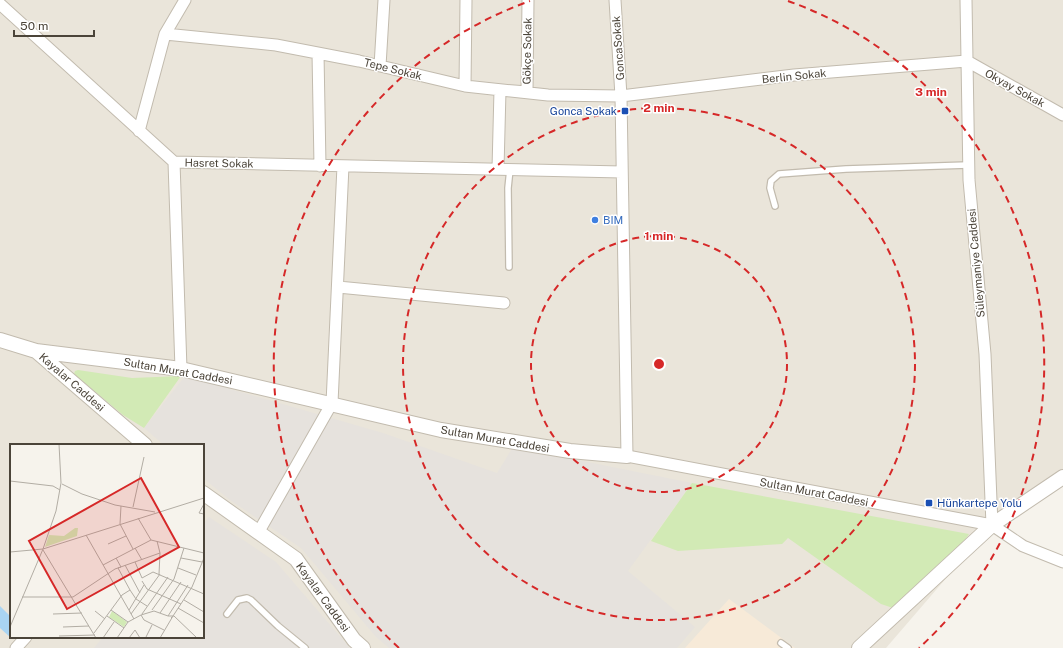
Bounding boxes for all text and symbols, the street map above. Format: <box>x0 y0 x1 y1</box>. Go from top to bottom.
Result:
scale bar <box>14 12 94 38</box>
street label: GoncaSokak <box>610 15 626 81</box>
street label: Gökçe Sokak <box>520 17 535 85</box>
text: 50 m <box>20 19 48 33</box>
street label: Tepe Sokak <box>363 56 423 82</box>
street label: Berlin Sokak <box>761 67 827 85</box>
street label: Okyay Sokak <box>983 67 1047 109</box>
text: 3 min <box>915 85 947 99</box>
text: 2 min <box>643 101 675 115</box>
place label: Gonca Sokak <box>550 105 617 117</box>
marker: Gonca Sokak <box>620 106 630 116</box>
street label: Hasret Sokak <box>184 156 254 170</box>
street label: Süleymaniye Caddesi <box>965 208 987 318</box>
place label: BIM <box>603 214 623 226</box>
marker: BIM <box>590 215 600 225</box>
text: 1 min <box>645 229 673 243</box>
street label: Kayalar Caddesi <box>37 350 107 414</box>
street label: Sultan Murat Caddesi <box>123 356 233 386</box>
centre of rings <box>652 357 666 371</box>
street label: Sultan Murat Caddesi <box>440 424 550 454</box>
inset map <box>10 444 204 638</box>
street label: Sultan Murat Caddesi <box>759 476 869 508</box>
place label: Hünkartepe Yolu <box>937 497 1022 509</box>
marker: Hünkartepe Yolu <box>924 498 934 508</box>
street label: Kayalar Caddesi <box>294 560 352 634</box>

